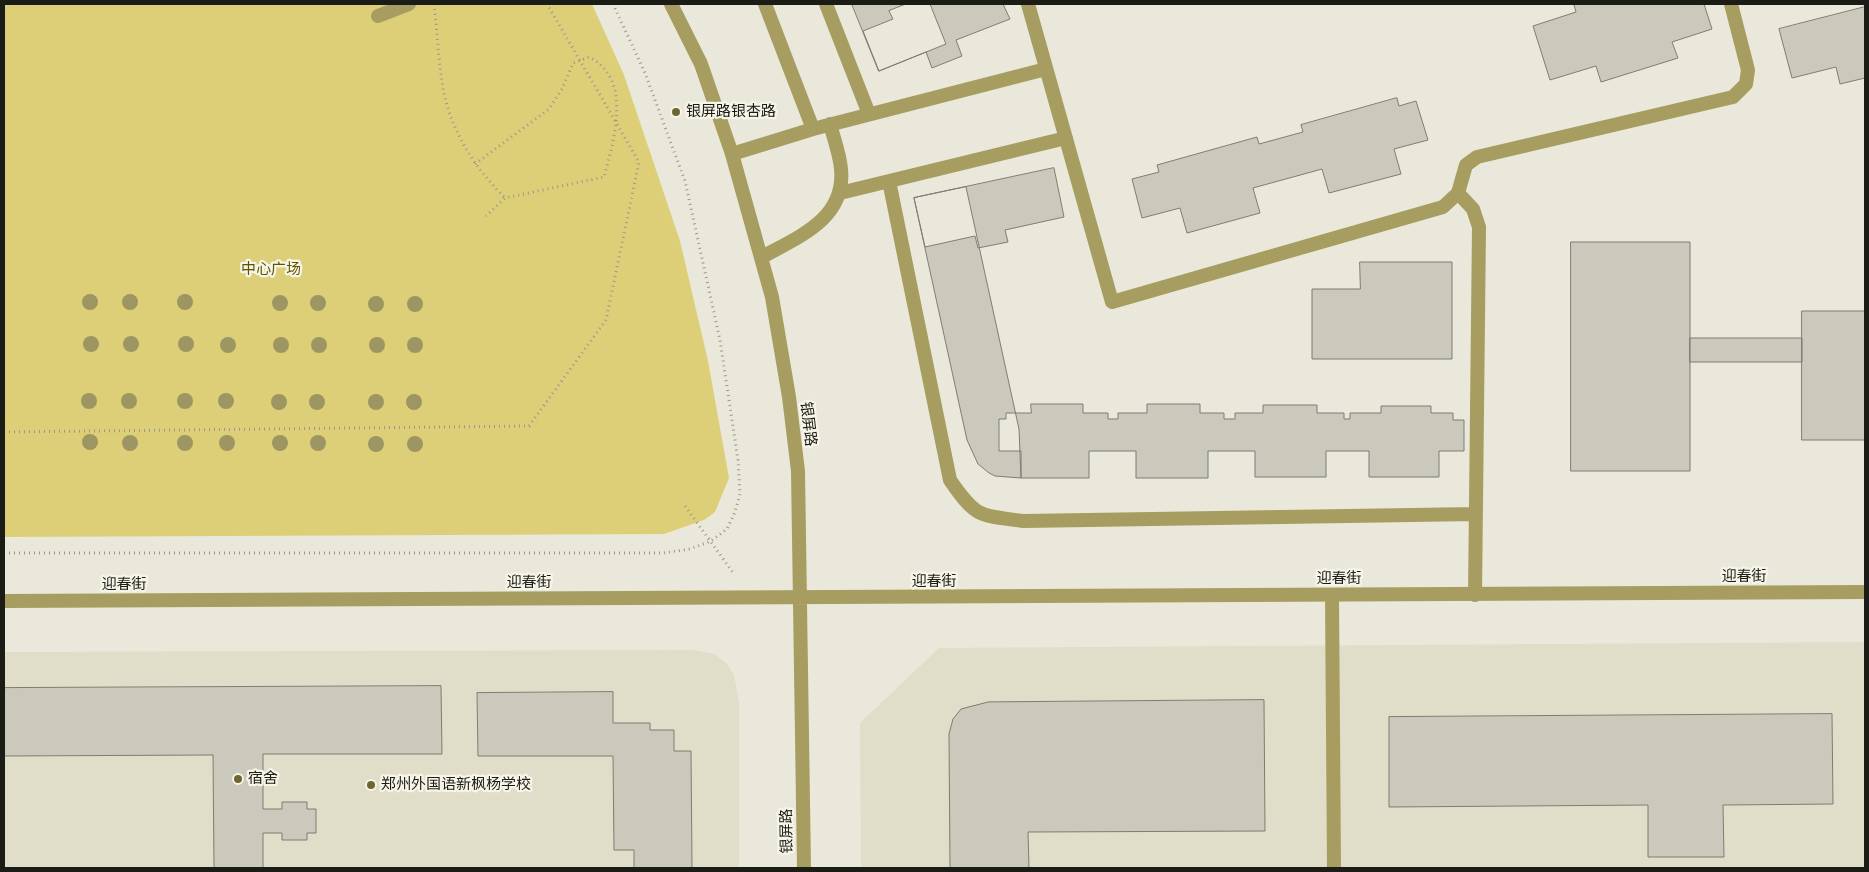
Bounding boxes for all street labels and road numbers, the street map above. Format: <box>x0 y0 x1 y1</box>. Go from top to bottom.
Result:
street label: 银屏路 <box>796 401 820 447</box>
street label: 迎春街 <box>1722 568 1766 586</box>
street label: 迎春街 <box>1317 570 1361 588</box>
street label: 迎春街 <box>912 573 956 591</box>
street label: 迎春街 <box>507 574 551 592</box>
street label: 迎春街 <box>102 576 146 594</box>
street label: 银屏路 <box>778 808 796 854</box>

